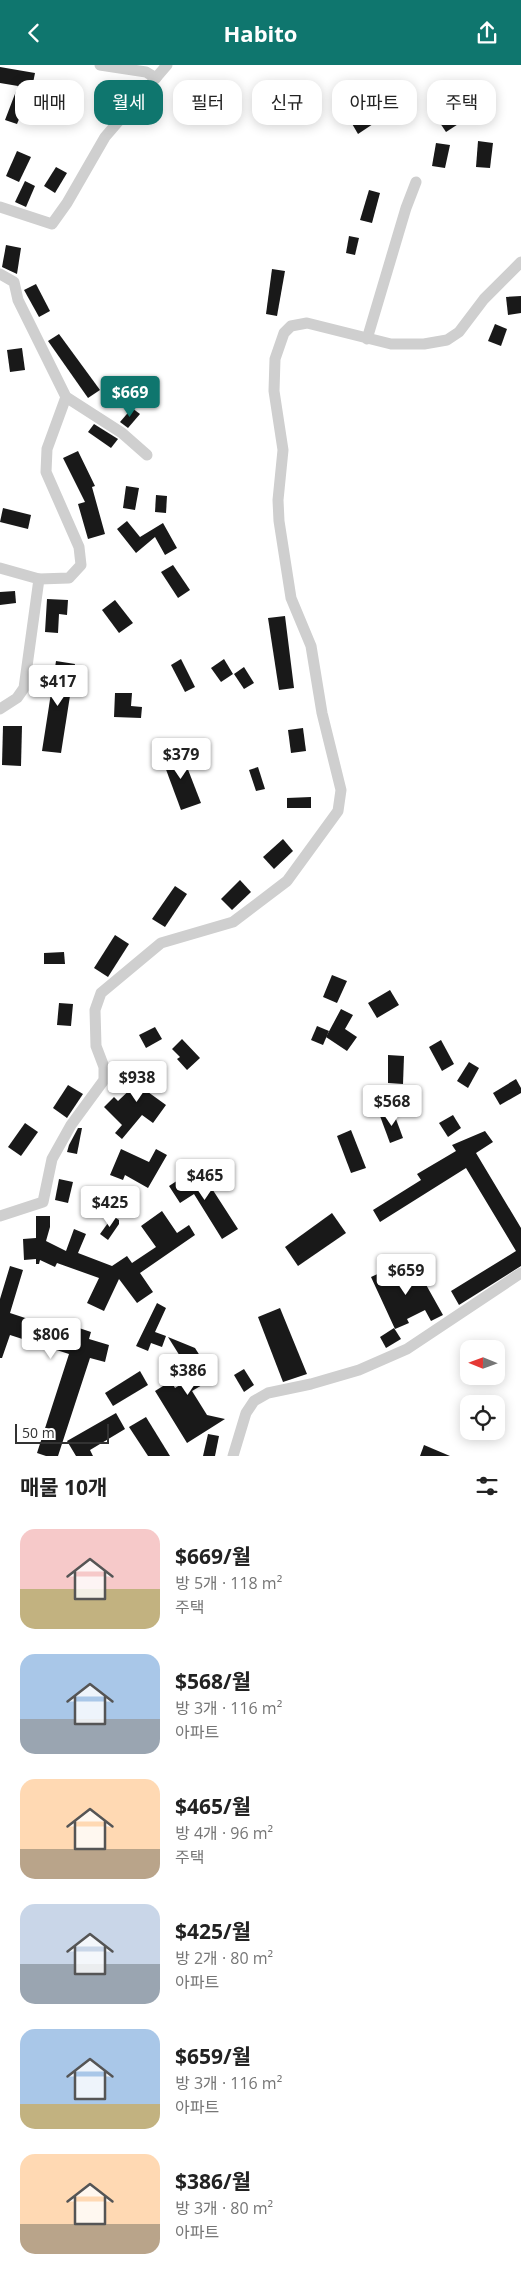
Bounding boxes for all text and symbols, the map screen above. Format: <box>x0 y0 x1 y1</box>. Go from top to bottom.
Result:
text: Habito <box>224 18 297 48</box>
icon: back <box>20 19 48 47</box>
icon: share <box>473 19 501 47</box>
chip: 매매 <box>15 80 84 125</box>
chip: 월세 <box>94 80 163 125</box>
chip: 필터 <box>173 80 242 125</box>
chip: 신규 <box>252 80 322 125</box>
chip: 아파트 <box>332 80 417 125</box>
chip: 주택 <box>427 80 496 125</box>
pin: $669 <box>100 375 160 418</box>
text: $669 <box>112 381 148 403</box>
pin: $417 <box>28 665 88 707</box>
text: $417 <box>40 670 76 692</box>
pin: $379 <box>151 737 211 780</box>
text: $379 <box>163 743 199 765</box>
pin: $938 <box>107 1061 167 1103</box>
text: $938 <box>119 1066 155 1088</box>
pin: $568 <box>362 1085 422 1127</box>
text: $568 <box>374 1090 410 1112</box>
pin: $465 <box>175 1159 235 1201</box>
text: $465 <box>187 1164 223 1186</box>
pin: $425 <box>80 1185 140 1228</box>
text: $425 <box>92 1191 128 1213</box>
pin: $659 <box>376 1253 436 1296</box>
text: $659 <box>388 1259 424 1281</box>
pin: $806 <box>21 1317 81 1360</box>
text: $806 <box>33 1323 69 1345</box>
north arrow <box>460 1340 505 1385</box>
map controls <box>460 1340 505 1440</box>
pin: $386 <box>158 1353 218 1396</box>
text: $386 <box>170 1359 206 1381</box>
button: locate <box>460 1395 505 1440</box>
scale bar <box>15 1421 109 1444</box>
text: 50 m <box>22 1423 55 1442</box>
icon: filters <box>473 1472 501 1500</box>
text: 매물 10개 <box>20 1473 107 1501</box>
text: $669/월 <box>175 1542 251 1570</box>
icon: home <box>60 1549 120 1609</box>
text: 방 5개 · 118 m² <box>175 1572 282 1594</box>
text: 주택 <box>175 1596 204 1618</box>
text: $568/월 <box>175 1667 251 1695</box>
icon: home <box>60 1674 120 1734</box>
text: 방 3개 · 116 m² <box>175 1697 282 1719</box>
text: 아파트 <box>175 1721 219 1743</box>
text: $465/월 <box>175 1792 251 1820</box>
icon: home <box>60 1799 120 1859</box>
text: 방 4개 · 96 m² <box>175 1822 273 1844</box>
text: 주택 <box>175 1846 204 1868</box>
text: $425/월 <box>175 1917 251 1945</box>
icon: home <box>60 1924 120 1984</box>
text: 방 2개 · 80 m² <box>175 1947 273 1969</box>
text: 아파트 <box>175 1971 219 1993</box>
text: $659/월 <box>175 2042 251 2070</box>
icon: home <box>60 2049 120 2109</box>
text: 방 3개 · 116 m² <box>175 2072 282 2094</box>
text: 아파트 <box>175 2096 219 2118</box>
text: $386/월 <box>175 2167 251 2195</box>
icon: home <box>60 2174 120 2234</box>
text: 방 3개 · 80 m² <box>175 2197 273 2219</box>
text: 아파트 <box>175 2221 219 2243</box>

